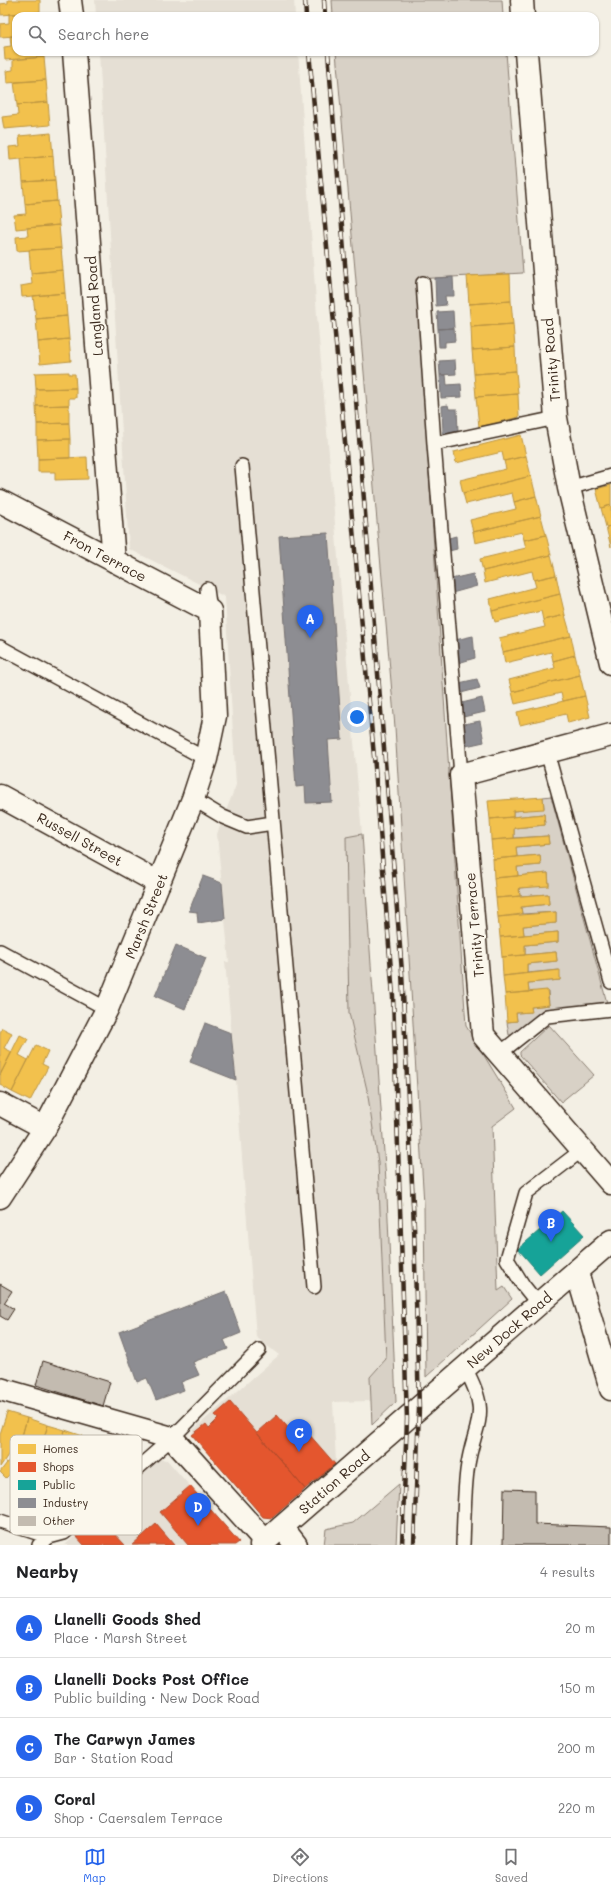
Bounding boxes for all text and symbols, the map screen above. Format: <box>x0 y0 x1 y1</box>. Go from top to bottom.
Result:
search box <box>12 12 599 56</box>
icon: search <box>26 23 48 45</box>
text: Search here <box>58 24 149 44</box>
street label: Langland Road <box>81 255 107 357</box>
street label: Trinity Road <box>538 317 564 403</box>
street label: Fron Terrace <box>60 526 150 586</box>
pin: A <box>297 605 323 638</box>
your location <box>347 707 367 727</box>
street label: Russell Street <box>34 808 126 870</box>
street label: Marsh Street <box>120 870 172 962</box>
street label: Trinity Terrace <box>460 872 488 978</box>
pin: B <box>538 1209 564 1242</box>
street label: New Dock Road <box>462 1288 556 1372</box>
pin: C <box>286 1419 312 1452</box>
legend <box>10 1435 142 1535</box>
text: Homes <box>43 1441 78 1456</box>
street label: Station Road <box>294 1446 374 1518</box>
text: Shops <box>43 1459 74 1474</box>
text: Public <box>43 1477 75 1492</box>
pin: D <box>185 1493 211 1526</box>
text: Industry <box>43 1495 89 1510</box>
text: Other <box>43 1513 75 1528</box>
text: Nearby <box>16 1560 78 1582</box>
text: 4 results <box>540 1563 595 1580</box>
text: Llanelli Goods Shed <box>54 1609 201 1629</box>
text: A <box>24 1619 34 1636</box>
text: 20 m <box>565 1619 595 1636</box>
text: Place · Marsh Street <box>54 1629 187 1646</box>
text: Llanelli Docks Post Office <box>54 1669 249 1689</box>
text: B <box>25 1679 33 1696</box>
text: 150 m <box>559 1679 595 1696</box>
text: Public building · New Dock Road <box>54 1689 260 1706</box>
text: The Carwyn James <box>54 1729 195 1749</box>
text: C <box>24 1739 34 1756</box>
text: 200 m <box>557 1739 595 1756</box>
text: Bar · Station Road <box>54 1749 173 1766</box>
text: Coral <box>54 1789 95 1809</box>
text: D <box>24 1799 34 1816</box>
text: 220 m <box>558 1799 595 1816</box>
text: Shop · Caersalem Terrace <box>54 1809 223 1826</box>
tab: Map <box>83 1846 106 1885</box>
tab: Directions <box>272 1846 328 1885</box>
tab: Saved <box>495 1846 528 1885</box>

